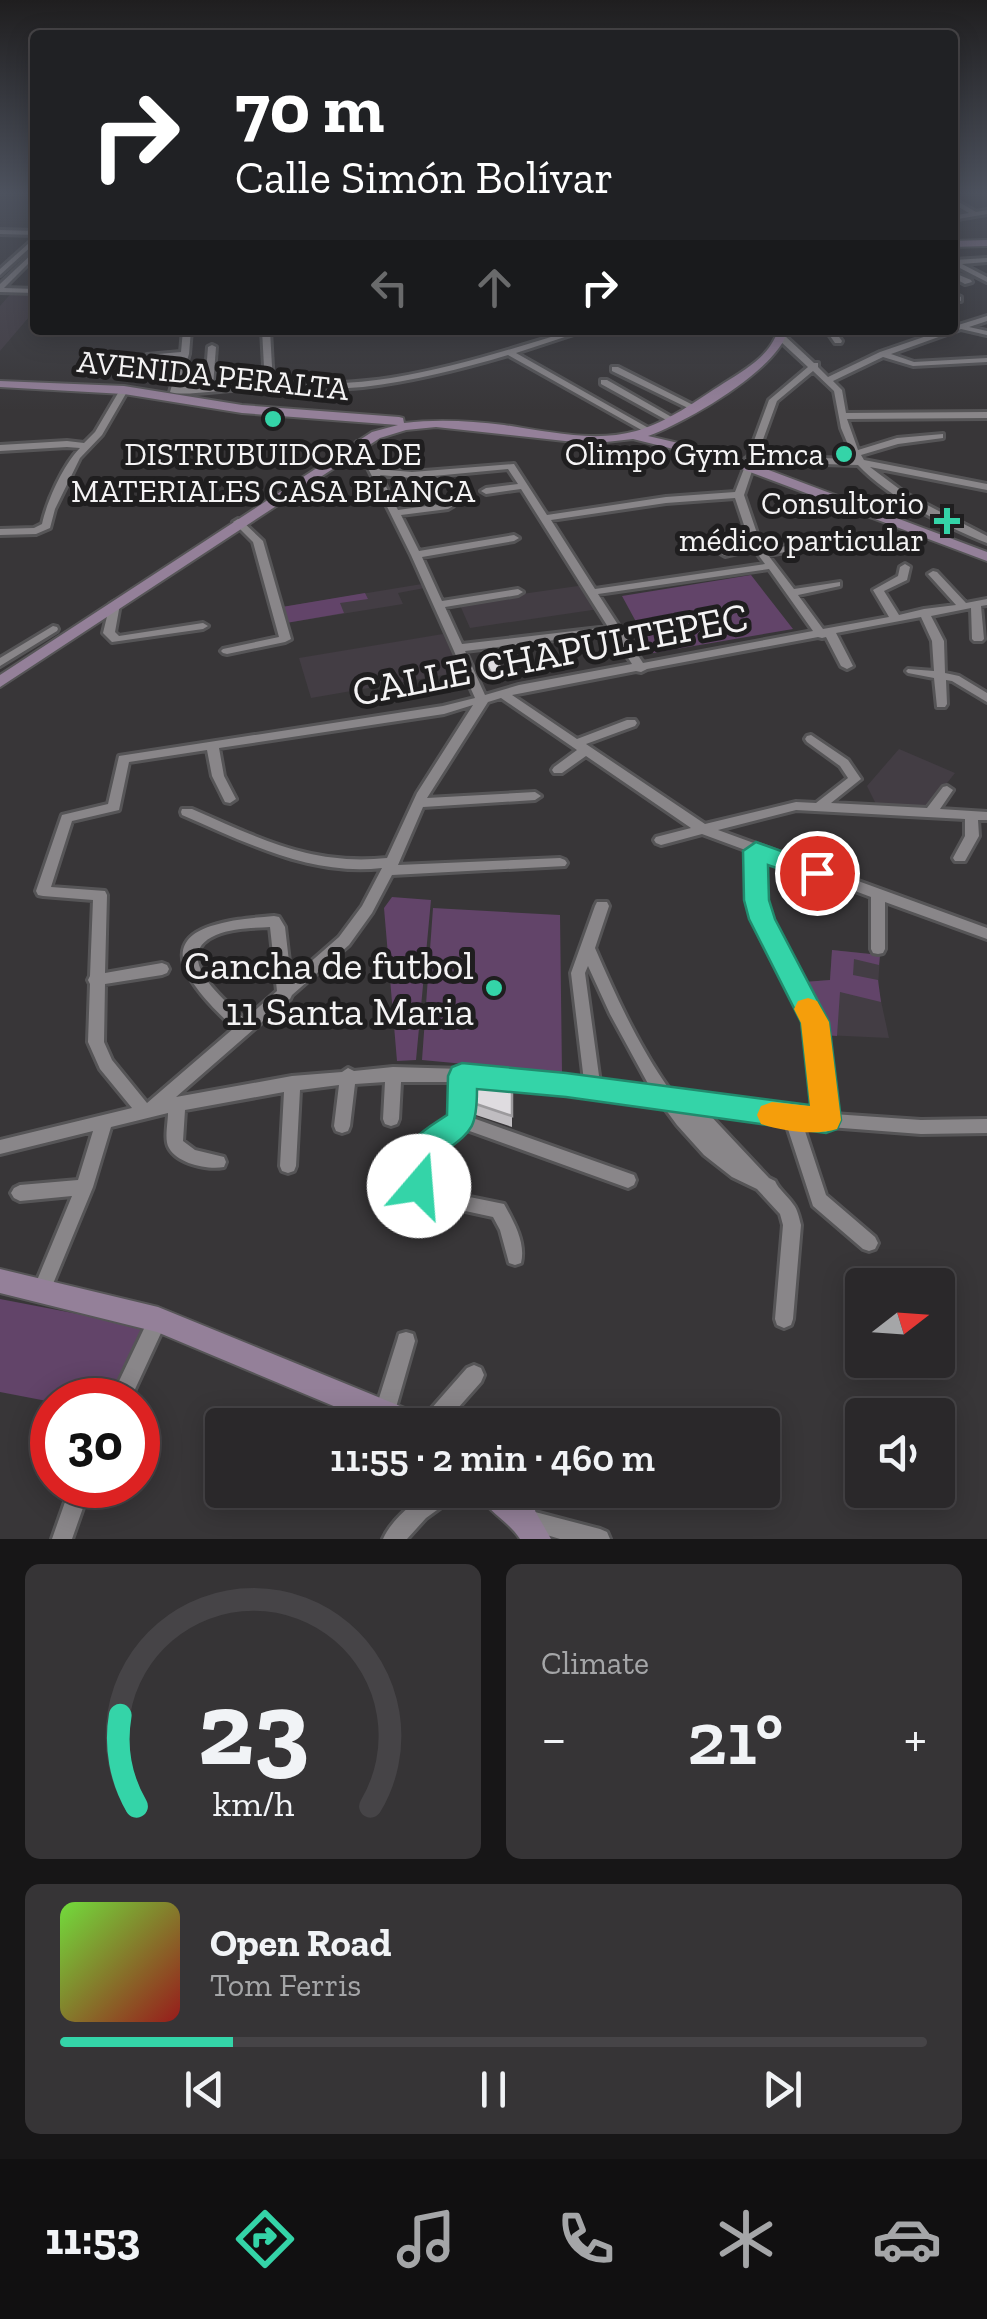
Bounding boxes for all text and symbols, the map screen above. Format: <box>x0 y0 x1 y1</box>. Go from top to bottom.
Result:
text: 70 m <box>235 66 384 150</box>
icon: right <box>70 70 200 200</box>
text: Calle Simón Bolívar <box>235 151 613 205</box>
icon: left <box>362 260 417 315</box>
icon: ahead <box>467 260 522 315</box>
icon: right <box>572 260 627 315</box>
street label: AVENIDA PERALTA <box>76 342 351 408</box>
marker: DISTRUBUIDORA DE MATERIALES CASA BLANCA <box>262 408 284 430</box>
place label: DISTRUBUIDORA DE MATERIALES CASA BLANCA <box>71 435 475 510</box>
place label: Olimpo Gym Emca <box>565 435 824 473</box>
marker: Olimpo Gym Emca <box>833 443 855 465</box>
place label: Consultorio médico particular <box>679 484 924 559</box>
marker: Consultorio médico particular <box>934 508 960 534</box>
street label: CALLE CHAPULTEPEC <box>348 592 752 716</box>
pin <box>775 831 860 916</box>
icon: arrive <box>790 846 845 901</box>
place label: Cancha de futbol 11 Santa Maria <box>184 941 474 1035</box>
marker: Cancha de futbol 11 Santa Maria <box>483 977 505 999</box>
position arrow <box>367 1134 471 1238</box>
north arrow <box>845 1268 955 1378</box>
map controls <box>845 1268 955 1508</box>
speed limit sign: 30 <box>30 1378 160 1508</box>
button: sound <box>845 1398 955 1508</box>
text: 11:55 · 2 min · 460 m <box>330 1435 655 1481</box>
text: Climate <box>541 1644 649 1682</box>
text: 23 <box>197 1666 309 1791</box>
text: 21° <box>687 1693 783 1783</box>
text: − <box>541 1705 567 1771</box>
text: + <box>904 1705 927 1771</box>
text: km/h <box>212 1782 294 1825</box>
text: Open Road <box>210 1920 392 1966</box>
text: Tom Ferris <box>210 1966 361 2004</box>
icon: previous <box>177 2062 232 2117</box>
icon: pause <box>466 2062 521 2117</box>
icon: next <box>755 2062 810 2117</box>
icon: directions <box>230 2204 300 2274</box>
icon: music <box>391 2204 461 2274</box>
icon: phone <box>551 2204 621 2274</box>
icon: climate <box>711 2204 781 2274</box>
icon: car <box>872 2204 942 2274</box>
text: 11:53 <box>45 2212 140 2266</box>

